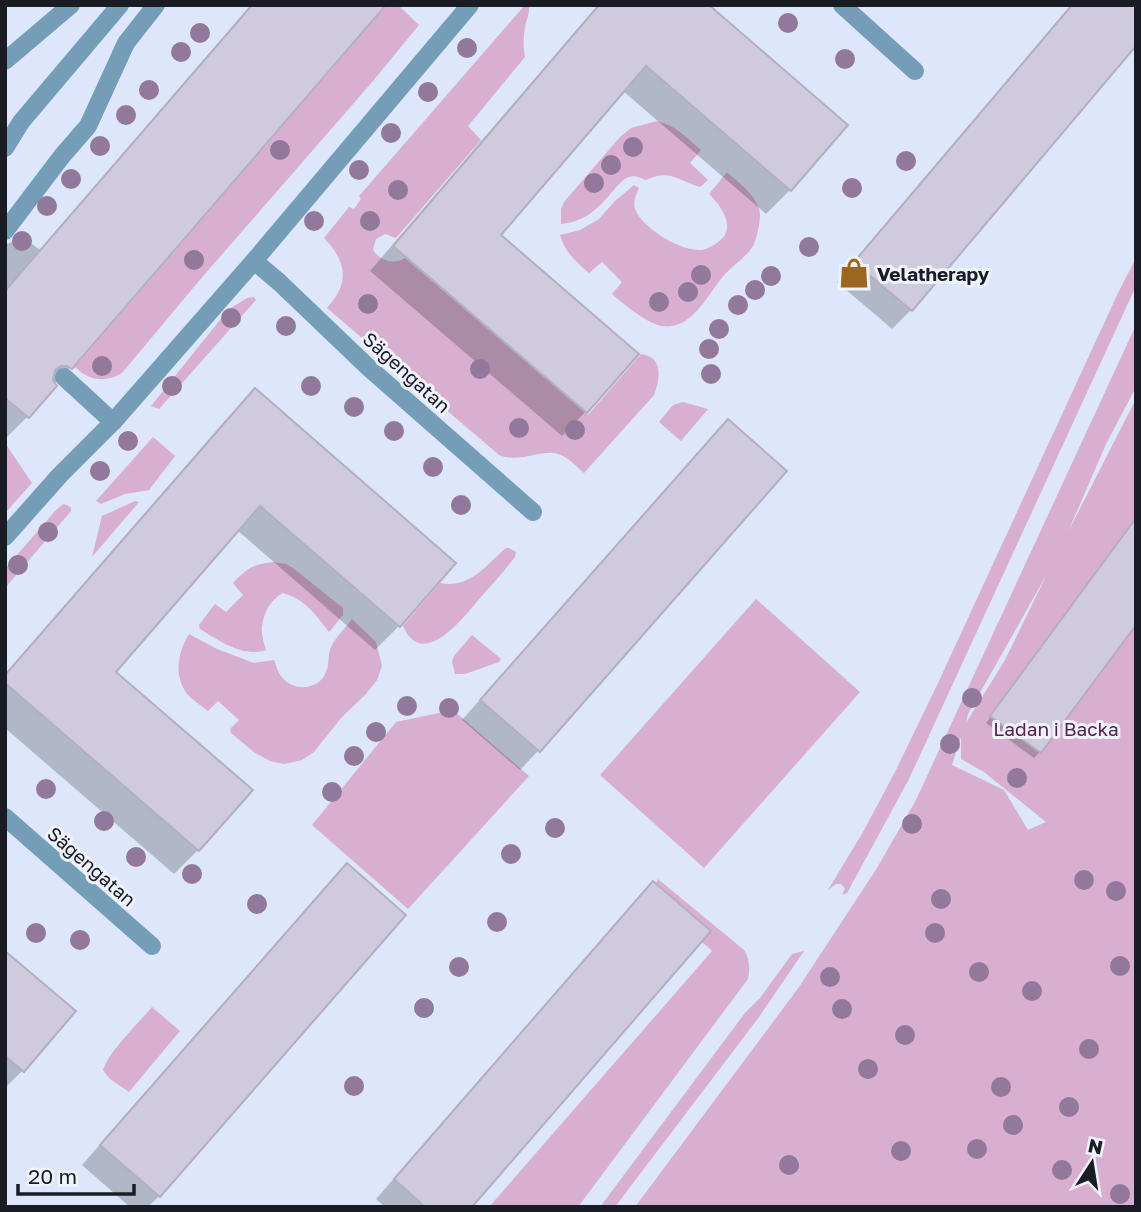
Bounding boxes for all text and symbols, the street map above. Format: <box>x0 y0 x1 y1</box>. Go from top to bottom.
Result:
shop icon: Velatherapy <box>837 256 871 290</box>
place label: Velatherapy <box>877 262 990 285</box>
street label: Sägengatan <box>359 327 455 417</box>
park label: Ladan i Backa <box>993 717 1119 740</box>
street label: Sägengatan <box>43 821 141 911</box>
north arrow <box>1057 1128 1127 1198</box>
text: N <box>1086 1133 1105 1159</box>
scale bar <box>18 1152 133 1196</box>
text: 20 m <box>28 1163 77 1189</box>

